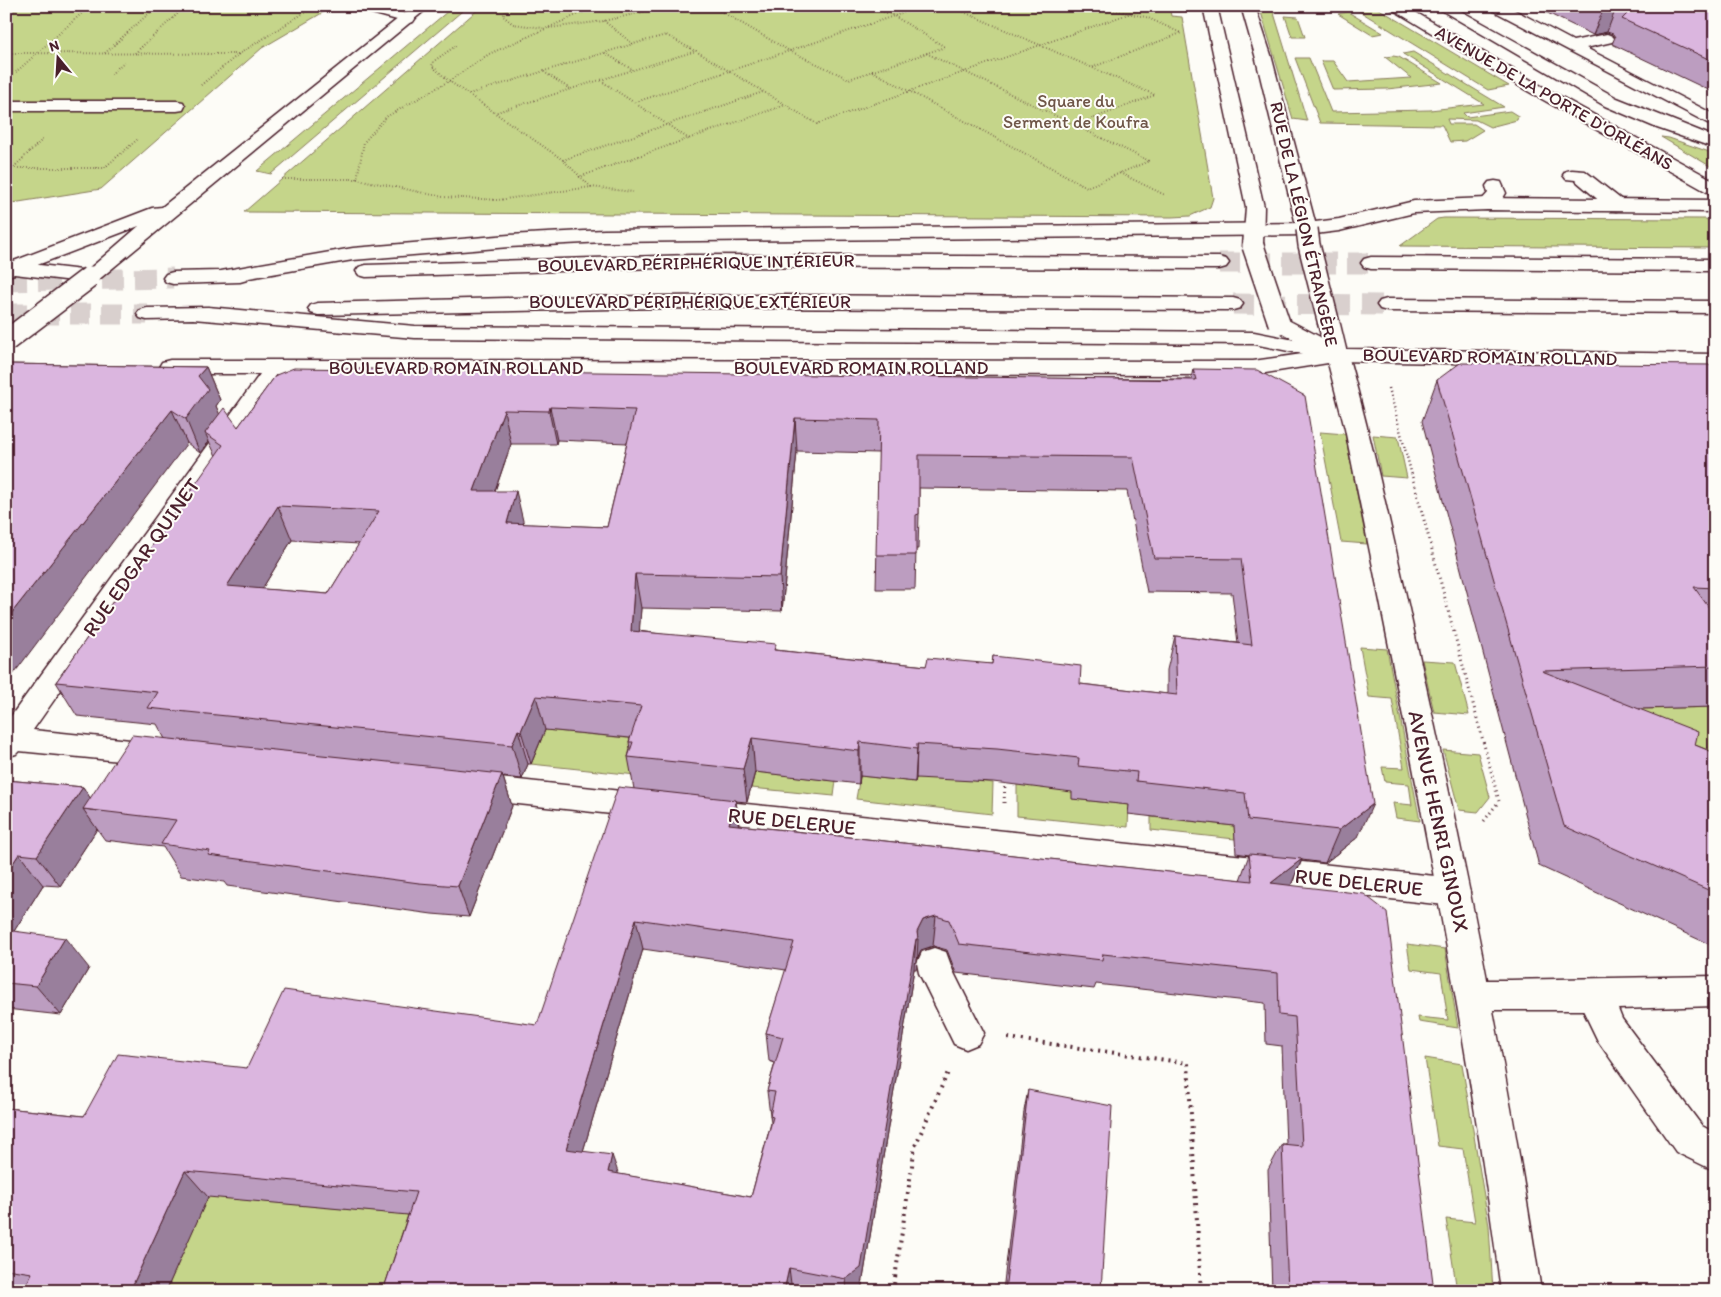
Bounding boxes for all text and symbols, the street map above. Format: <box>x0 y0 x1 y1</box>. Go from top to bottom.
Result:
street label: AVENUE DE LA PORTE D'ORLÉANS <box>1431 21 1677 175</box>
north arrow <box>32 32 82 82</box>
text: N <box>47 37 61 56</box>
park label: Square du Serment de Koufra <box>1003 90 1150 133</box>
street label: RUE DE LA LÉGION ÉTRANGÈRE <box>1265 99 1343 349</box>
street label: BOULEVARD PÉRIPHÉRIQUE INTÉRIEUR <box>537 249 855 277</box>
street label: BOULEVARD PÉRIPHÉRIQUE EXTÉRIEUR <box>529 291 851 313</box>
street label: BOULEVARD ROMAIN ROLLAND <box>1363 344 1618 370</box>
street label: BOULEVARD ROMAIN ROLLAND <box>329 357 583 379</box>
street label: BOULEVARD ROMAIN ROLLAND <box>734 357 988 379</box>
street label: RUE EDGAR QUINET <box>77 473 205 641</box>
street label: AVENUE HENRI GINOUX <box>1403 708 1475 934</box>
street label: RUE DELERUE <box>727 802 857 840</box>
street label: RUE DELERUE <box>1294 863 1424 901</box>

